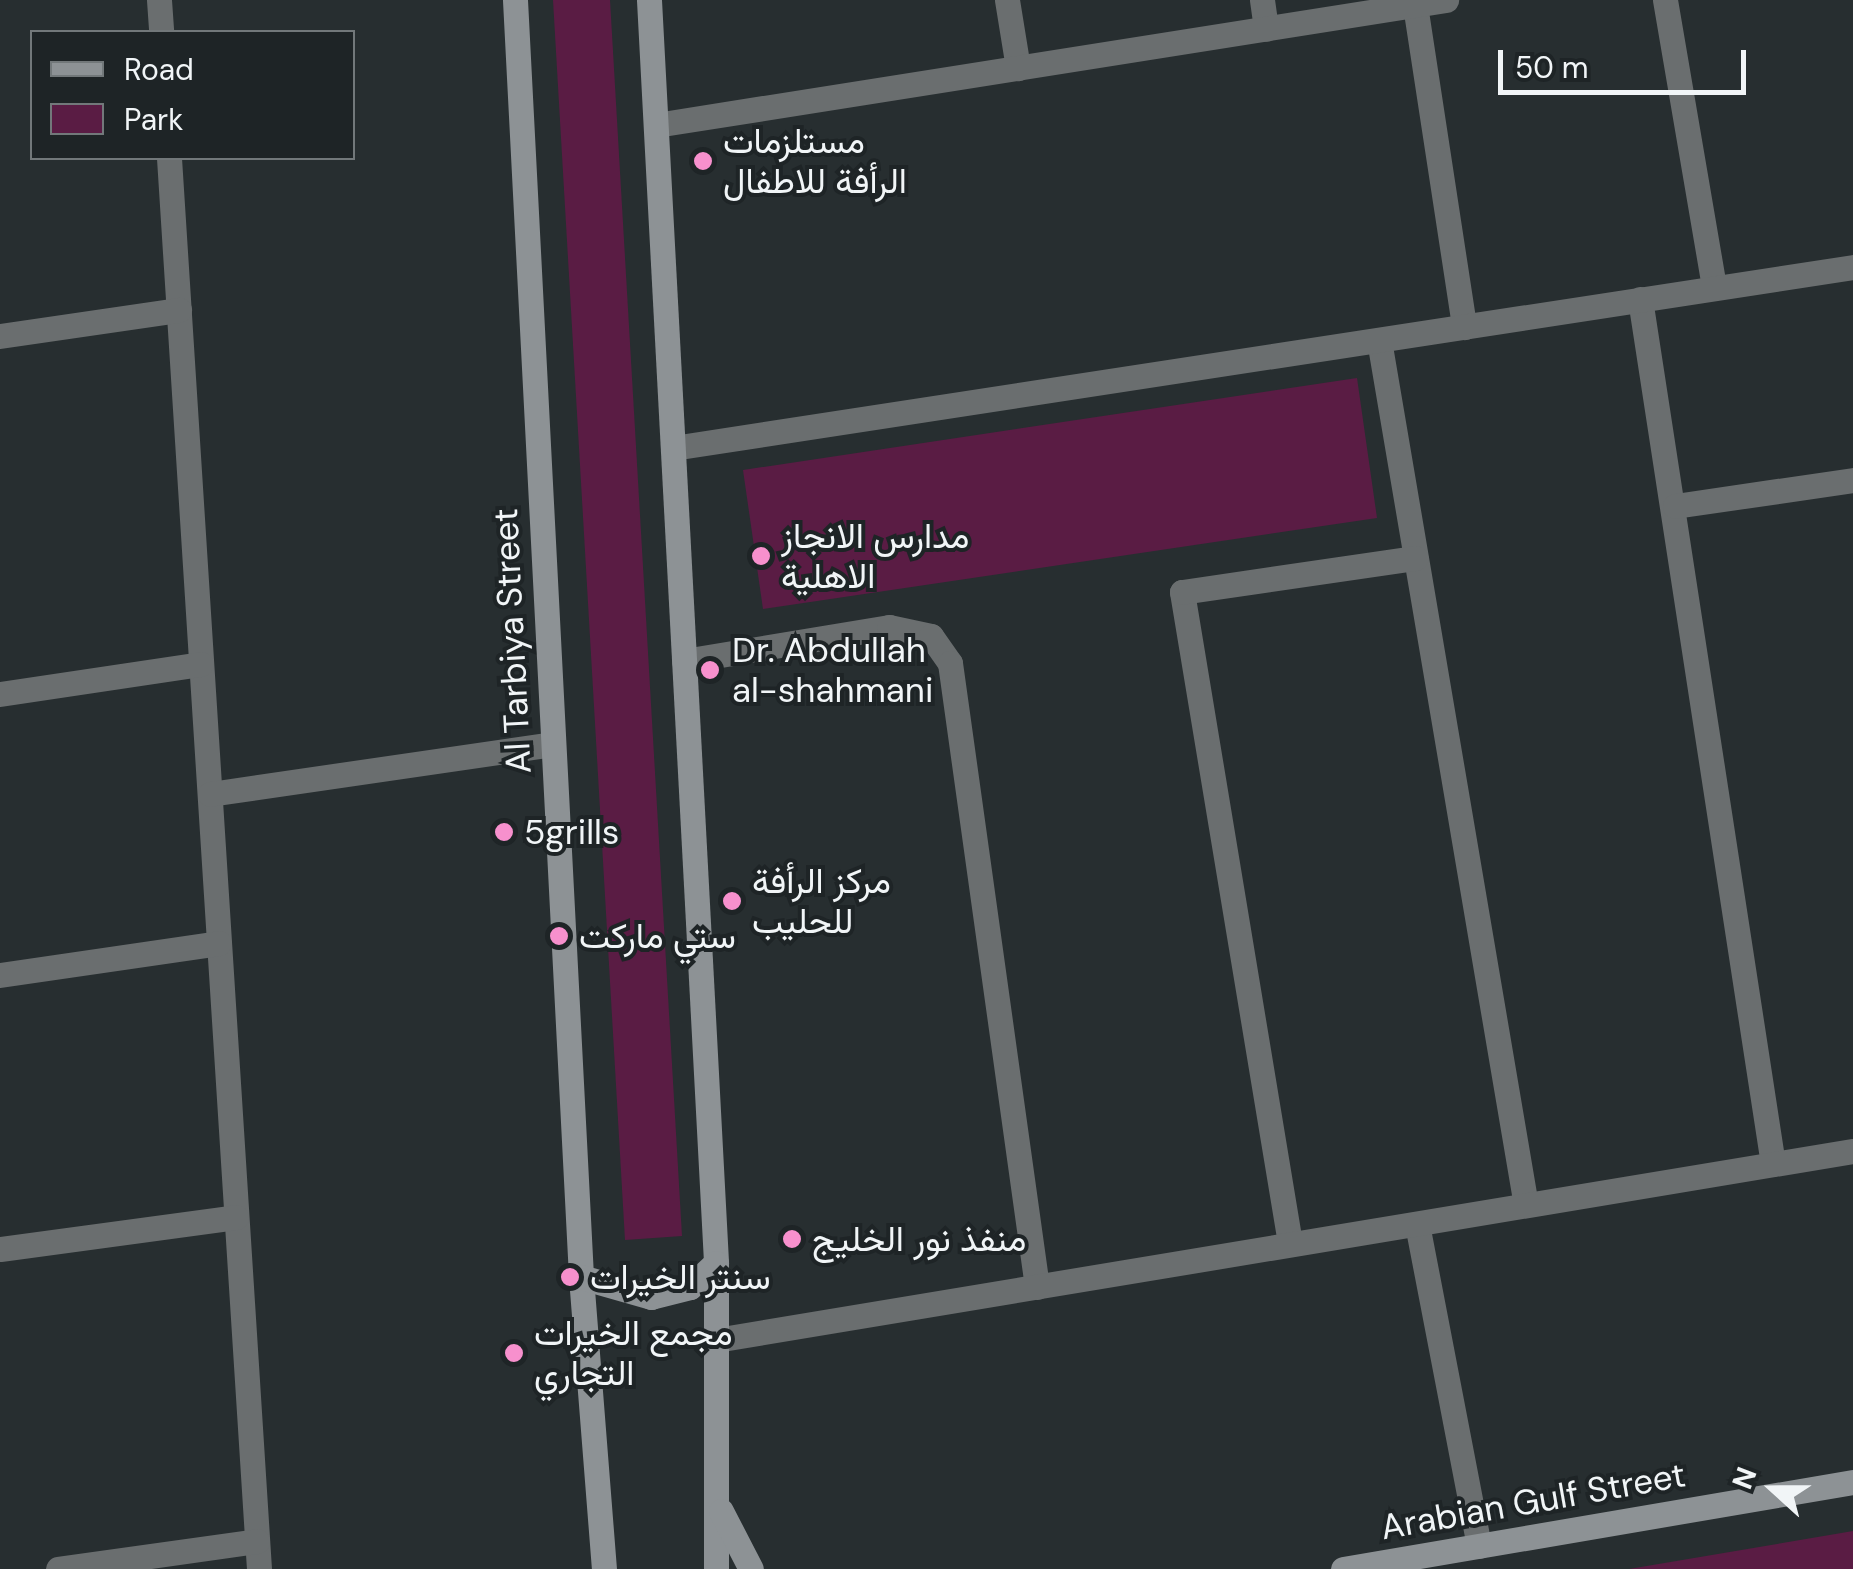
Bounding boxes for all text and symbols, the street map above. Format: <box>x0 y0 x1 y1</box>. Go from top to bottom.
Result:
legend <box>30 30 355 160</box>
scale bar <box>1503 30 1750 92</box>
text: 50 m <box>1515 48 1589 87</box>
text: Road <box>124 50 194 89</box>
text: Park <box>124 100 183 139</box>
place label: مستلزمات الرأفة للاطفال <box>723 120 907 202</box>
marker: مستلزمات الرأفة للاطفال <box>692 150 714 172</box>
street label: Al Tarbiya Street <box>484 507 540 775</box>
place label: مدارس الانجاز الاهلية <box>781 515 969 597</box>
marker: مدارس الانجاز الاهلية <box>750 545 772 567</box>
place label: Dr. Abdullah al-shahmani <box>732 629 933 711</box>
marker: Dr. Abdullah al-shahmani <box>697 657 723 683</box>
place label: 5grills <box>524 811 619 853</box>
marker: 5grills <box>493 821 515 843</box>
place label: مركز الرأفة للحليب <box>752 860 891 942</box>
marker: مركز الرأفة للحليب <box>721 890 743 912</box>
place label: ستي ماركت <box>579 915 736 957</box>
marker: ستي ماركت <box>548 925 570 947</box>
place label: منفذ نور الخليج <box>812 1218 1026 1260</box>
marker: منفذ نور الخليج <box>781 1228 803 1250</box>
place label: سنتر الخيرات <box>590 1256 771 1298</box>
marker: سنتر الخيرات <box>559 1266 581 1288</box>
place label: مجمع الخيرات التجاري <box>534 1312 733 1394</box>
marker: مجمع الخيرات التجاري <box>503 1342 525 1364</box>
north arrow <box>1723 1439 1823 1539</box>
street label: Arabian Gulf Street <box>1377 1454 1689 1548</box>
text: N <box>1724 1462 1765 1494</box>

